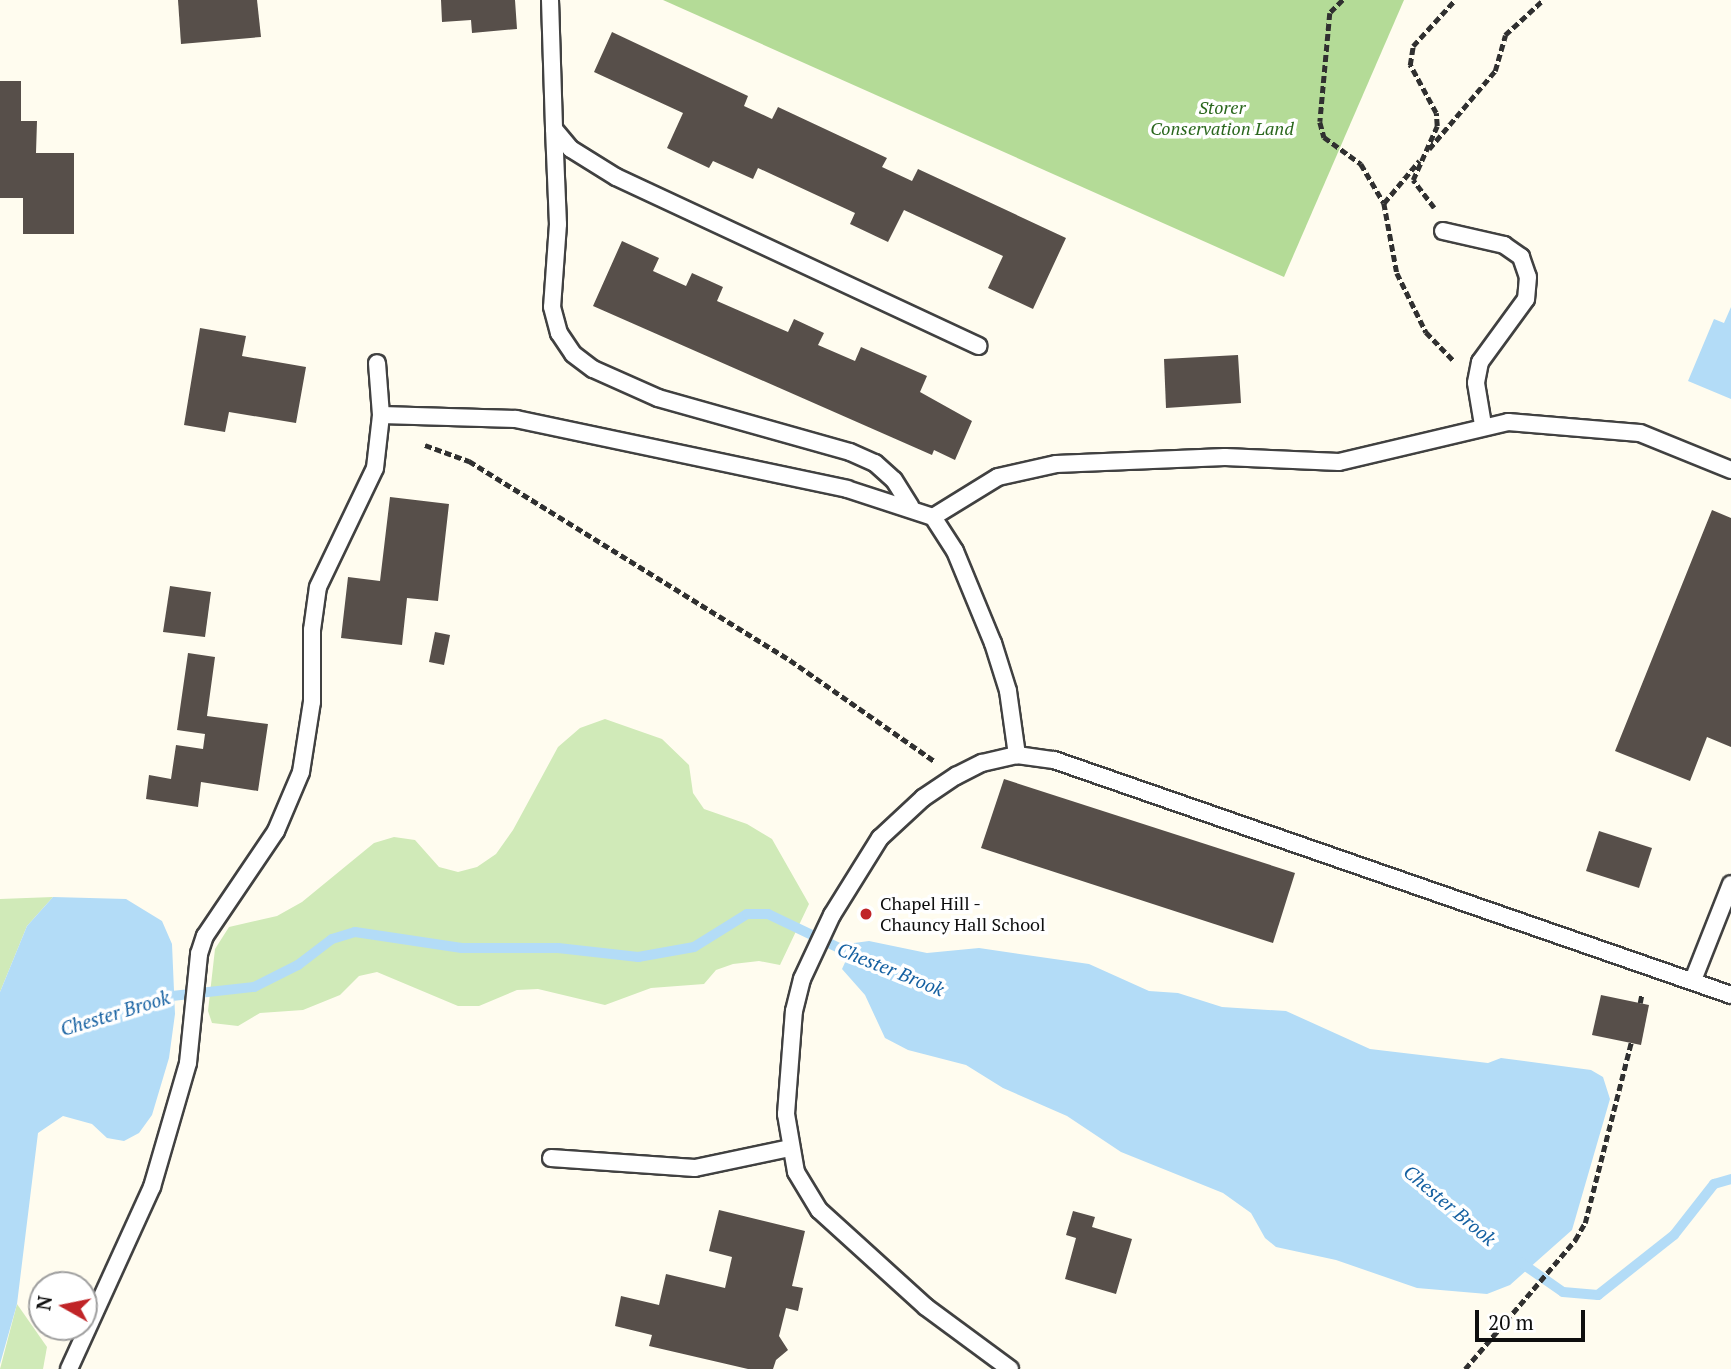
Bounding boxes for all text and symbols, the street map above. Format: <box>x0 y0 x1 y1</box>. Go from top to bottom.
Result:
park label: Storer Conservation Land <box>1150 97 1294 140</box>
place label: Chapel Hill - Chauncy Hall School <box>880 893 1045 936</box>
marker: Chapel Hill - Chauncy Hall School <box>858 906 874 922</box>
water label: Chester Brook <box>834 937 948 1001</box>
water label: Chester Brook <box>58 986 172 1040</box>
water label: Chester Brook <box>1399 1160 1501 1250</box>
north arrow <box>28 1271 98 1341</box>
text: N <box>30 1294 57 1312</box>
scale bar <box>1479 1296 1589 1340</box>
text: 20 m <box>1488 1308 1534 1336</box>

